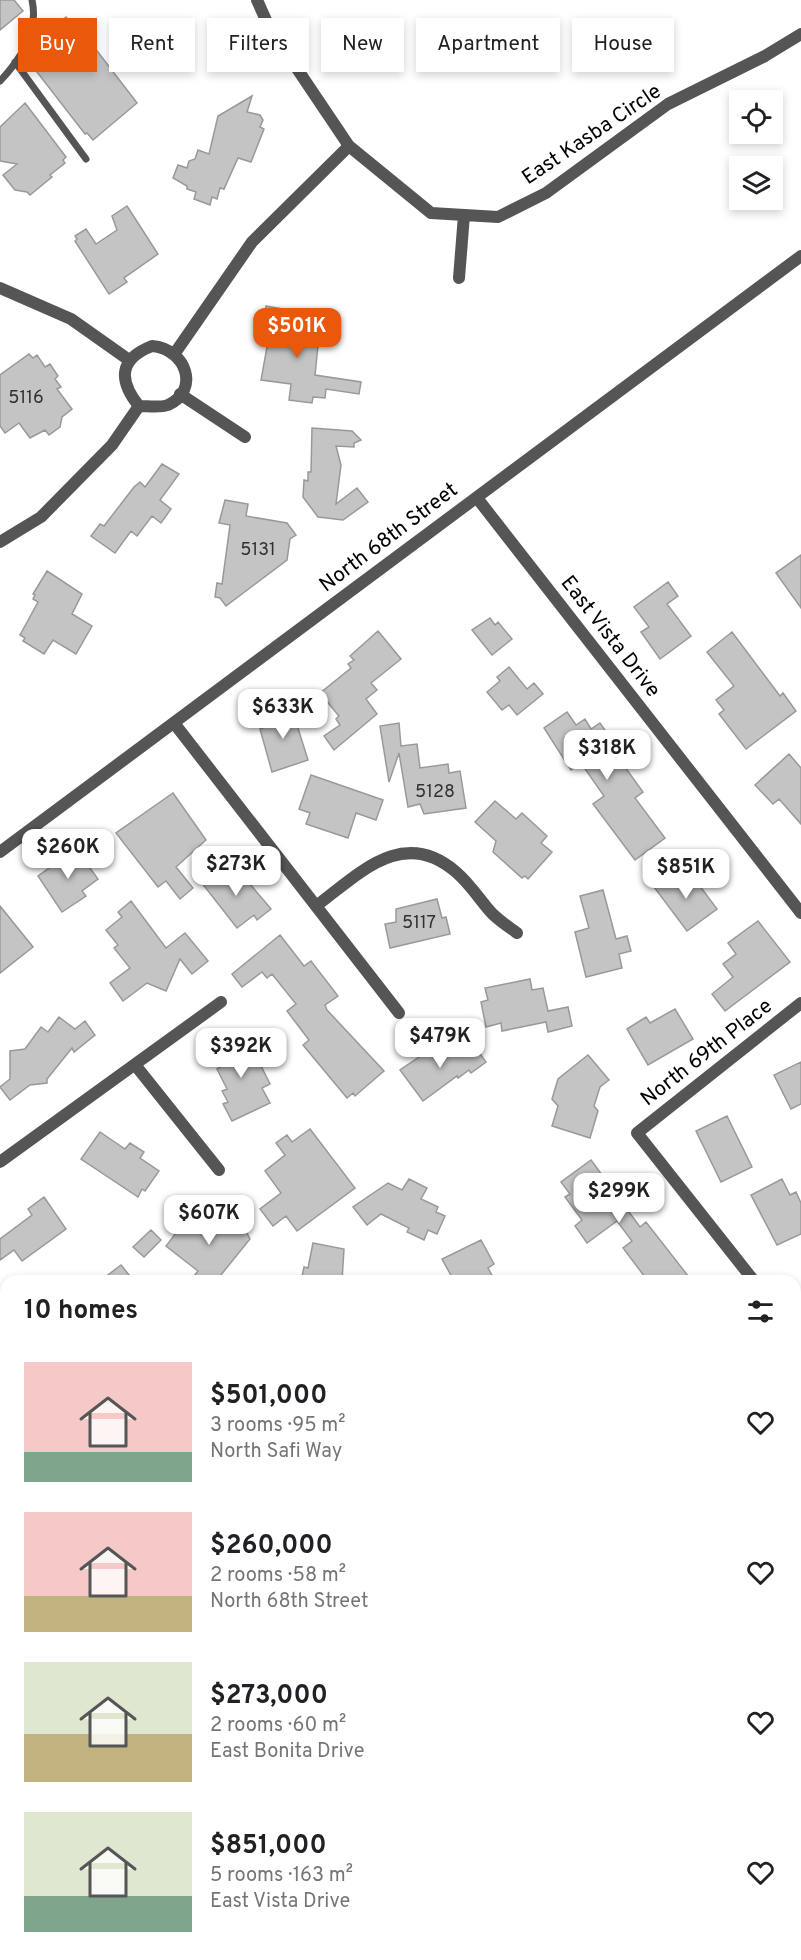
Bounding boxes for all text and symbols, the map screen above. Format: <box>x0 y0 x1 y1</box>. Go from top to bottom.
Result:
chip: Buy <box>18 18 97 72</box>
chip: Rent <box>109 18 195 72</box>
chip: Filters <box>207 18 309 72</box>
chip: New <box>321 18 404 72</box>
chip: Apartment <box>416 18 560 72</box>
chip: House <box>572 18 674 72</box>
street label: East Kasba Circle <box>517 78 667 192</box>
map controls <box>729 90 783 210</box>
button: locate <box>729 90 783 144</box>
button: layers <box>729 156 783 210</box>
pin: $501K <box>255 308 339 359</box>
text: $501K <box>267 314 327 340</box>
house number: 5116 <box>8 387 44 410</box>
street label: North 68th Street <box>314 477 464 599</box>
house number: 5131 <box>240 539 276 562</box>
street label: East Vista Drive <box>554 571 666 703</box>
pin: $633K <box>241 689 325 740</box>
text: $633K <box>252 695 314 721</box>
pin: $318K <box>565 730 649 781</box>
text: $318K <box>578 736 636 762</box>
house number: 5128 <box>415 781 455 804</box>
pin: $260K <box>26 829 110 880</box>
text: $260K <box>36 835 100 861</box>
pin: $273K <box>194 846 278 897</box>
pin: $851K <box>644 849 728 900</box>
text: $273K <box>206 852 266 878</box>
text: $851K <box>657 855 716 881</box>
house number: 5117 <box>402 912 436 935</box>
street label: North 69th Place <box>636 993 778 1113</box>
pin: $479K <box>398 1018 482 1069</box>
text: $479K <box>409 1024 471 1050</box>
pin: $392K <box>199 1028 283 1079</box>
text: $392K <box>210 1034 272 1060</box>
pin: $299K <box>577 1173 661 1224</box>
text: $299K <box>587 1179 651 1205</box>
pin: $607K <box>167 1195 251 1246</box>
text: $607K <box>178 1201 240 1227</box>
text: 10 homes <box>24 1295 138 1328</box>
icon: filters <box>744 1295 777 1328</box>
text: $501,000 <box>210 1380 327 1413</box>
icon: home <box>72 1386 144 1458</box>
icon: heart <box>744 1406 777 1439</box>
text: 3 rooms · 95 m² <box>210 1413 346 1439</box>
text: North Safi Way <box>210 1439 342 1465</box>
text: $260,000 <box>210 1530 333 1563</box>
icon: home <box>72 1536 144 1608</box>
icon: heart <box>744 1556 777 1589</box>
text: 2 rooms · 58 m² <box>210 1563 346 1589</box>
text: North 68th Street <box>210 1589 368 1615</box>
text: $273,000 <box>210 1680 328 1713</box>
icon: home <box>72 1686 144 1758</box>
icon: heart <box>744 1706 777 1739</box>
text: 2 rooms · 60 m² <box>210 1713 346 1739</box>
text: East Bonita Drive <box>210 1739 365 1765</box>
text: $851,000 <box>210 1830 327 1863</box>
icon: home <box>72 1836 144 1908</box>
icon: heart <box>744 1856 777 1889</box>
text: 5 rooms · 163 m² <box>210 1863 353 1889</box>
text: East Vista Drive <box>210 1889 350 1915</box>

